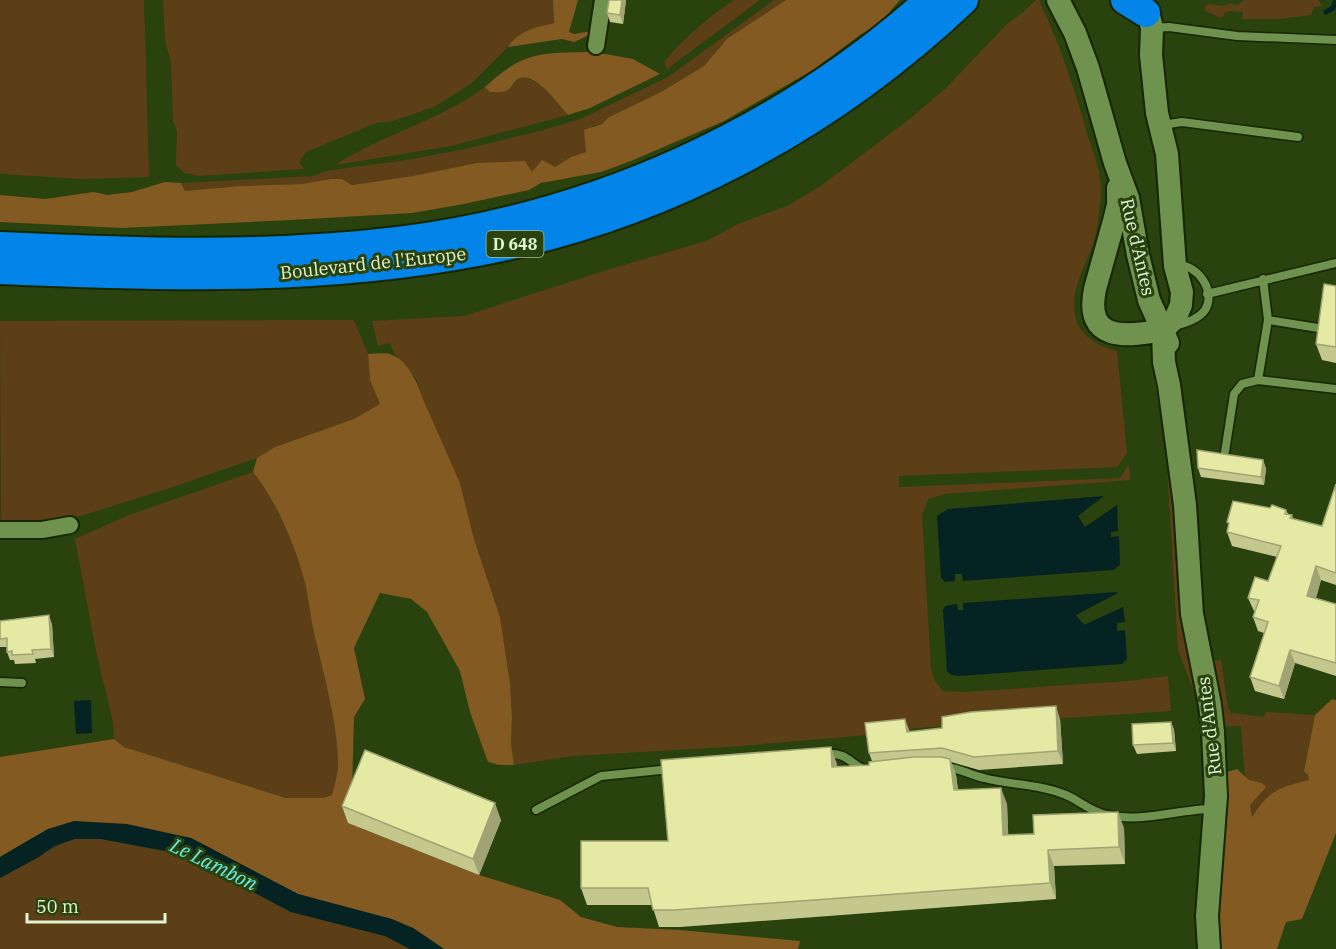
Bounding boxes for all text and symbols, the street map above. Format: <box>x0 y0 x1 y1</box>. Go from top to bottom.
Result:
street label: Rue d'Antes <box>1116 196 1160 298</box>
road number: D 648 <box>486 231 544 257</box>
street label: Boulevard de l'Europe <box>279 242 467 284</box>
street label: Rue d'Antes <box>1192 675 1226 777</box>
water label: Le Lambon <box>165 831 263 897</box>
scale bar <box>27 886 165 924</box>
text: 50 m <box>36 895 79 918</box>

